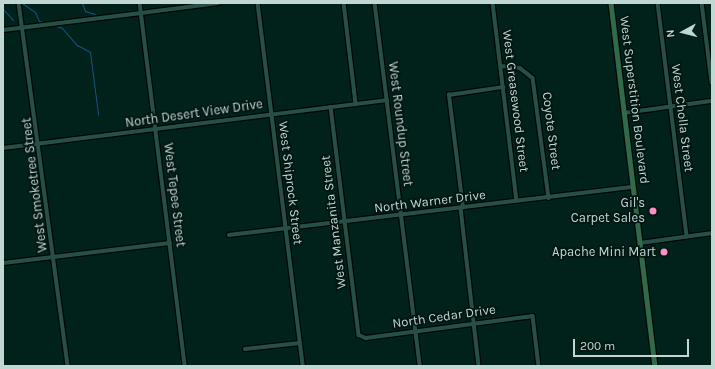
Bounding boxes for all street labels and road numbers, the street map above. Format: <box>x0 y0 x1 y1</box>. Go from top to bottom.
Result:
street label: West Superstition Boulevard <box>616 15 652 185</box>
street label: West Greasewood Street <box>499 29 531 173</box>
street label: West Roundup Street <box>385 61 415 187</box>
street label: West Cholla Street <box>668 63 696 173</box>
street label: Coyote Street <box>538 91 564 171</box>
street label: North Desert View Drive <box>124 97 264 131</box>
street label: West Smoketree Street <box>19 117 51 253</box>
street label: West Shiprock Street <box>275 120 305 246</box>
street label: West Tepee Street <box>160 142 188 248</box>
street label: West Manzanita Street <box>318 154 350 290</box>
street label: North Warner Drive <box>373 187 487 217</box>
street label: North Cedar Drive <box>391 302 497 332</box>

